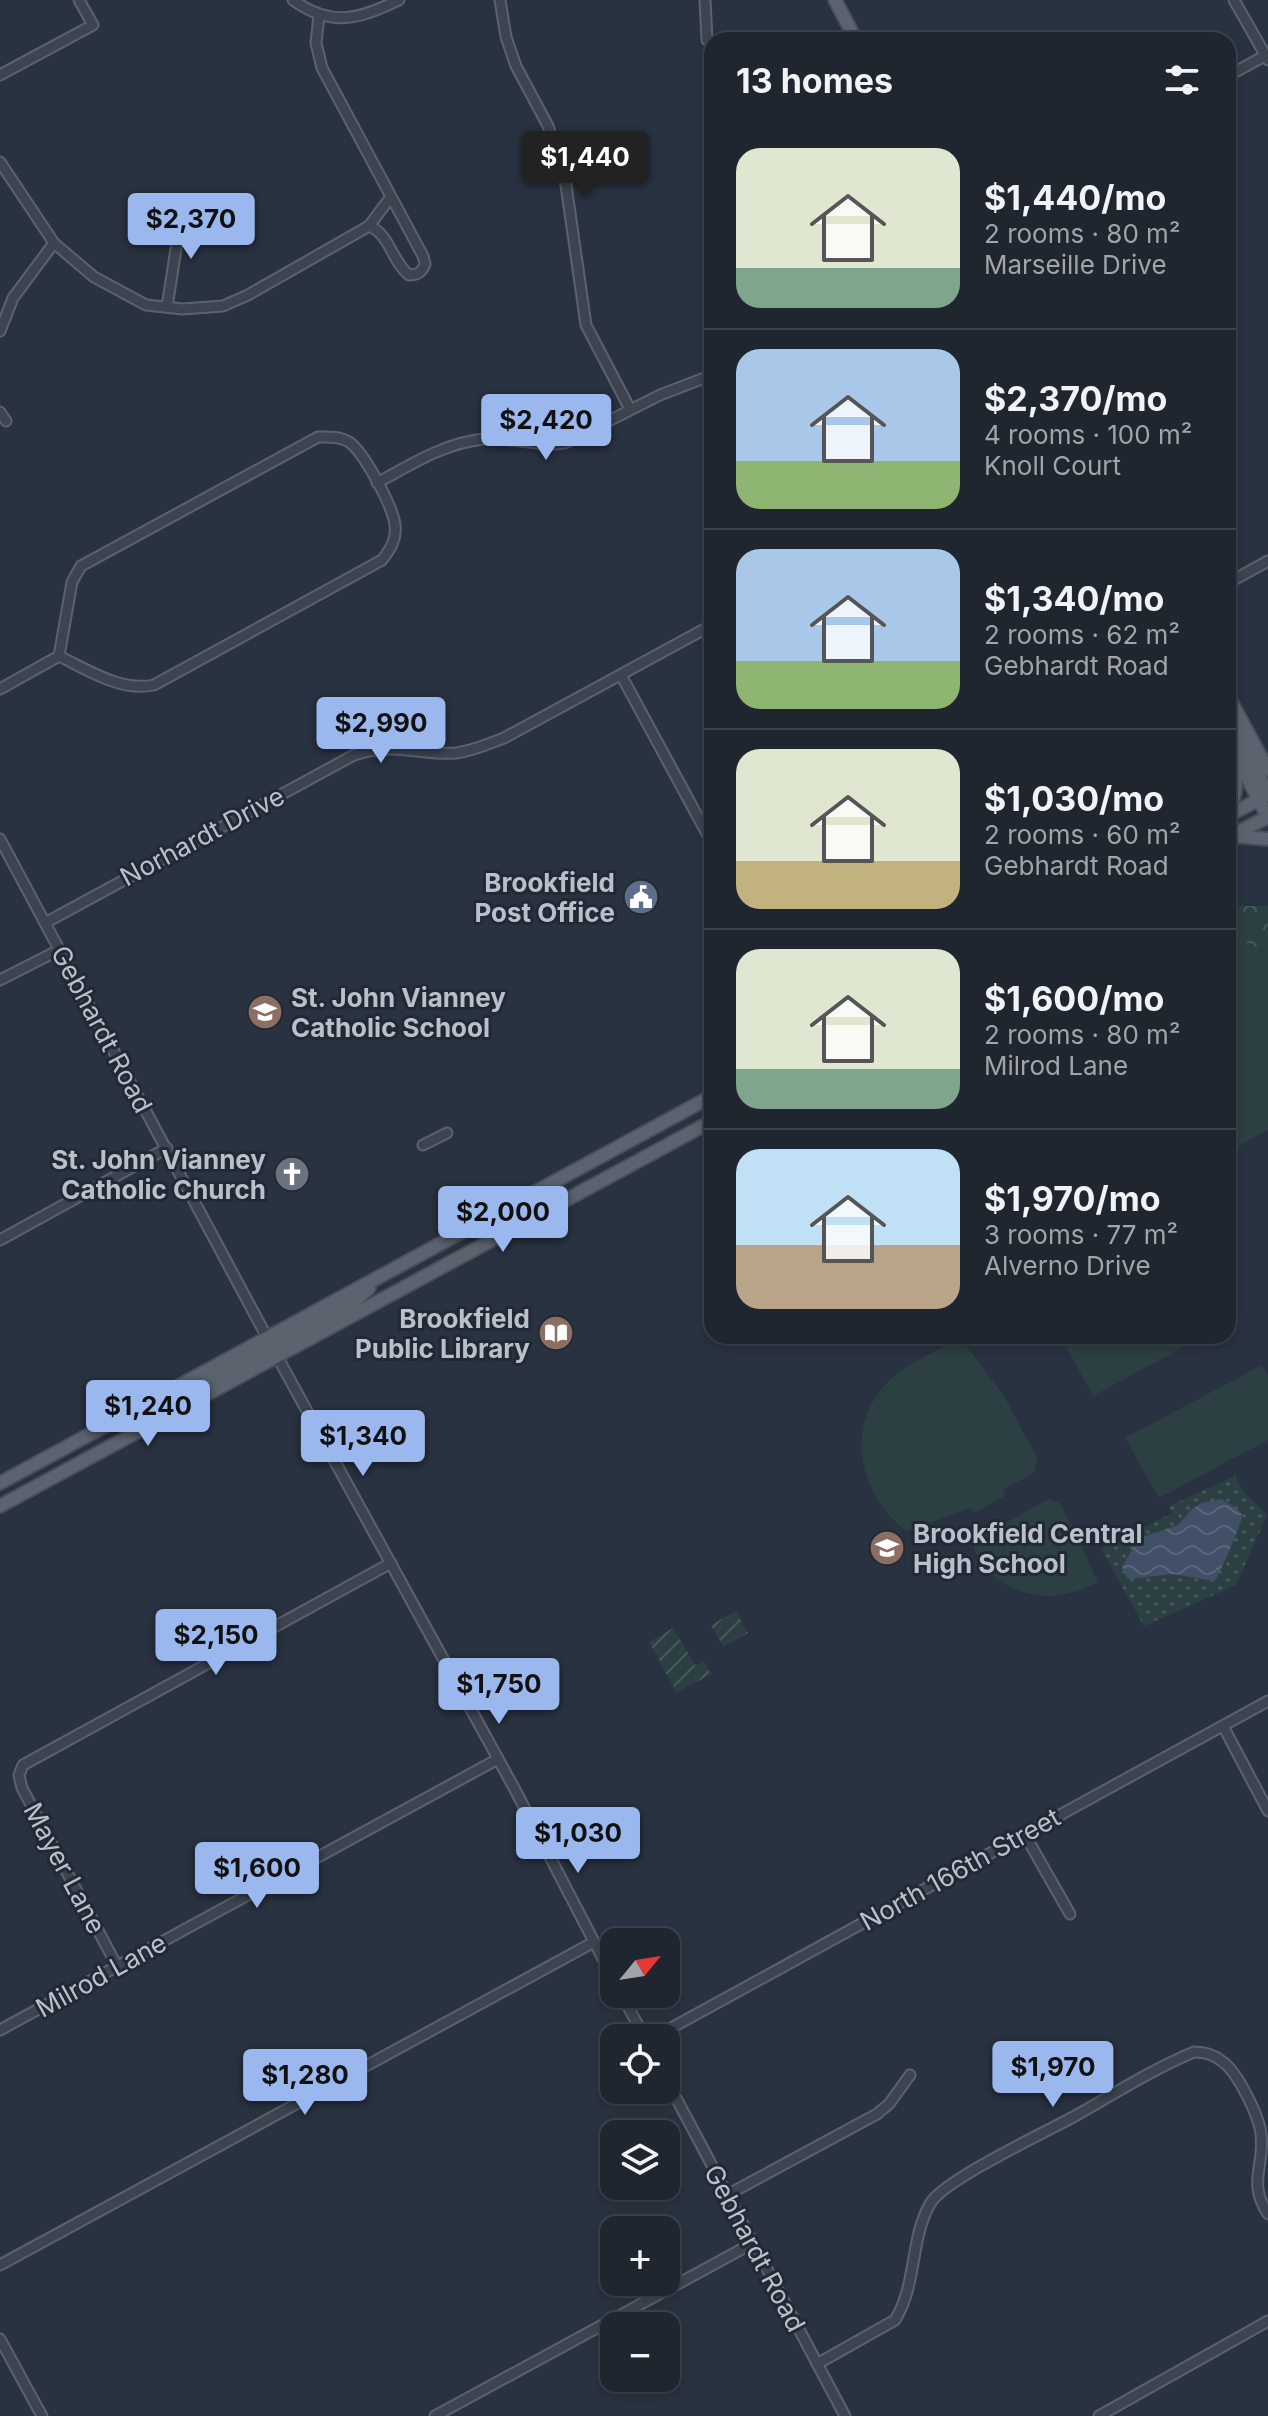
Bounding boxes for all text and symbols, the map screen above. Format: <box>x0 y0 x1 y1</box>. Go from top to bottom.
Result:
icon: filters <box>1160 58 1204 102</box>
text: 13 homes <box>736 60 893 101</box>
pin: $1,440 <box>520 131 650 199</box>
text: $1,440 <box>540 141 630 172</box>
text: $1,440/mo <box>984 177 1166 218</box>
icon: home <box>800 180 896 276</box>
pin: $2,370 <box>126 193 256 261</box>
text: $2,370 <box>146 203 236 234</box>
text: 2 rooms · 80 m² <box>984 218 1180 249</box>
text: Marseille Drive <box>984 249 1167 280</box>
text: $2,370/mo <box>984 378 1167 419</box>
icon: home <box>800 381 896 477</box>
pin: $2,420 <box>481 394 611 462</box>
text: $2,420 <box>499 404 593 435</box>
text: 4 rooms · 100 m² <box>984 419 1192 450</box>
text: Knoll Court <box>984 450 1121 481</box>
text: $1,340/mo <box>984 578 1164 619</box>
icon: home <box>800 581 896 677</box>
text: 2 rooms · 62 m² <box>984 619 1180 650</box>
text: Gebhardt Road <box>984 650 1169 681</box>
pin: $2,990 <box>316 697 446 765</box>
text: $2,990 <box>334 707 428 738</box>
text: $1,030/mo <box>984 778 1164 819</box>
street label: Norhardt Drive <box>115 780 289 892</box>
icon: home <box>800 781 896 877</box>
text: 2 rooms · 60 m² <box>984 819 1180 850</box>
text: Gebhardt Road <box>984 850 1169 881</box>
place label: Brookfield Post Office <box>474 867 615 928</box>
public building icon: Brookfield Post Office <box>622 878 660 916</box>
street label: Gebhardt Road <box>45 940 159 1118</box>
text: $1,600/mo <box>984 978 1164 1019</box>
icon: home <box>800 981 896 1077</box>
place label: St. John Vianney Catholic School <box>291 982 506 1043</box>
school or university icon: St. John Vianney Catholic School <box>246 993 284 1031</box>
text: 2 rooms · 80 m² <box>984 1019 1180 1050</box>
text: Milrod Lane <box>984 1050 1128 1081</box>
place label: St. John Vianney Catholic Church <box>51 1144 266 1205</box>
church icon: St. John Vianney Catholic Church <box>273 1155 311 1193</box>
text: $1,970/mo <box>984 1178 1161 1219</box>
icon: home <box>800 1181 896 1277</box>
pin: $2,000 <box>438 1186 568 1254</box>
text: $2,000 <box>456 1196 550 1227</box>
text: 3 rooms · 77 m² <box>984 1219 1178 1250</box>
text: Alverno Drive <box>984 1250 1151 1281</box>
place label: Brookfield Public Library <box>355 1303 530 1364</box>
library icon: Brookfield Public Library <box>537 1314 575 1352</box>
pin: $1,240 <box>83 1380 213 1448</box>
text: $1,240 <box>104 1390 192 1421</box>
pin: $1,340 <box>298 1410 428 1478</box>
text: $1,340 <box>319 1420 407 1451</box>
place label: Brookfield Central High School <box>913 1518 1143 1579</box>
school or university icon: Brookfield Central High School <box>868 1529 906 1567</box>
pin: $2,150 <box>151 1609 281 1677</box>
text: $2,150 <box>173 1619 259 1650</box>
pin: $1,750 <box>434 1658 564 1726</box>
text: $1,750 <box>456 1668 542 1699</box>
street label: Mayer Lane <box>18 1797 112 1939</box>
street label: North 166th Street <box>855 1801 1065 1937</box>
pin: $1,030 <box>513 1807 643 1875</box>
text: $1,030 <box>534 1817 622 1848</box>
pin: $1,600 <box>192 1842 322 1910</box>
text: $1,600 <box>213 1852 301 1883</box>
street label: Milrod Lane <box>30 1927 172 2023</box>
north arrow <box>600 1928 680 2008</box>
map controls <box>600 1928 680 2392</box>
button: locate <box>600 2024 680 2104</box>
pin: $1,970 <box>988 2041 1118 2109</box>
pin: $1,280 <box>240 2049 370 2117</box>
text: $1,970 <box>1010 2051 1096 2082</box>
text: $1,280 <box>261 2059 349 2090</box>
button: layers <box>600 2120 680 2200</box>
street label: Gebhardt Road <box>698 2159 812 2337</box>
button: + <box>600 2216 680 2296</box>
button: − <box>600 2312 680 2392</box>

